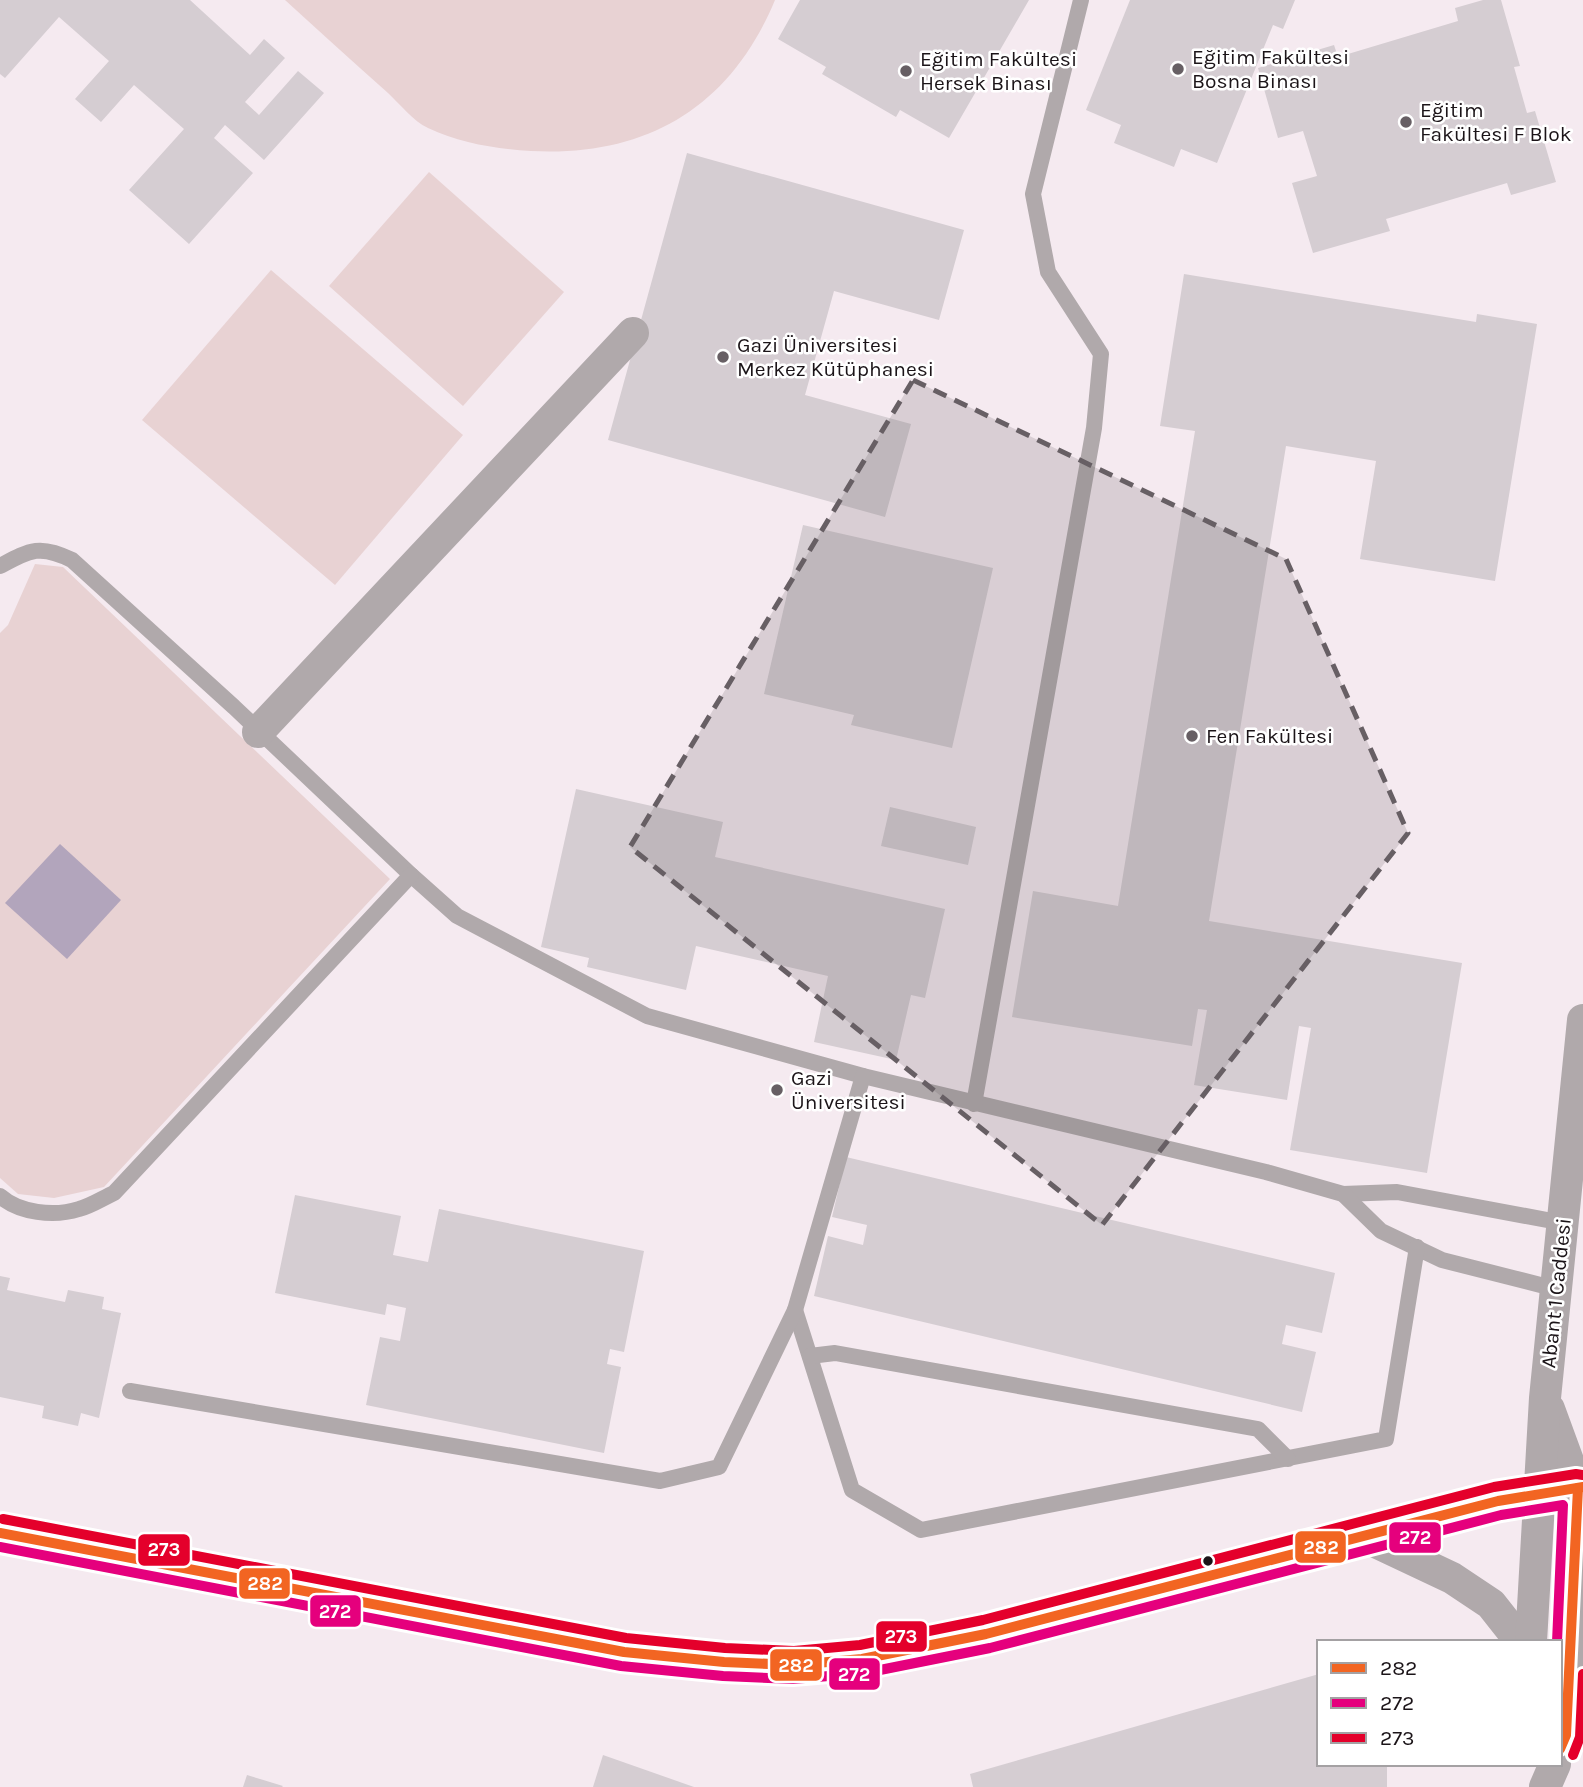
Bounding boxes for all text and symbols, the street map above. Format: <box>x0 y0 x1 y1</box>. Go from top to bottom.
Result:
place label: Eğitim Fakültesi Bosna Binası <box>1192 45 1349 93</box>
place label: Eğitim Fakültesi Hersek Binası <box>920 47 1077 95</box>
marker: Eğitim Fakültesi Bosna Binası <box>1170 61 1186 77</box>
marker: Eğitim Fakültesi Hersek Binası <box>898 63 914 79</box>
place label: Eğitim Fakültesi F Blok <box>1420 98 1572 146</box>
marker: Eğitim Fakültesi F Blok <box>1398 114 1414 130</box>
place label: Gazi Üniversitesi Merkez Kütüphanesi <box>737 333 934 381</box>
marker: Gazi Üniversitesi Merkez Kütüphanesi <box>715 349 731 365</box>
place label: Fen Fakültesi <box>1206 724 1333 748</box>
marker: Fen Fakültesi <box>1184 728 1200 744</box>
place label: Gazi Üniversitesi <box>791 1066 906 1114</box>
marker: Gazi Üniversitesi <box>769 1082 785 1098</box>
street label: Abant 1 Caddesi <box>1536 1217 1576 1369</box>
line badge: 272 <box>1388 1521 1442 1554</box>
text: 272 <box>1399 1527 1431 1549</box>
line badge: 282 <box>1294 1530 1347 1564</box>
line badge: 273 <box>137 1533 191 1567</box>
text: 282 <box>1303 1537 1339 1559</box>
text: 273 <box>148 1539 180 1561</box>
unlabelled marker <box>1201 1554 1215 1568</box>
line badge: 282 <box>238 1567 291 1600</box>
text: 282 <box>247 1573 283 1595</box>
line badge: 272 <box>309 1594 362 1628</box>
text: 272 <box>319 1601 351 1623</box>
line badge: 273 <box>875 1620 928 1653</box>
text: 273 <box>885 1626 917 1648</box>
legend <box>1317 1640 1562 1766</box>
line badge: 282 <box>769 1648 823 1682</box>
text: 282 <box>778 1655 814 1677</box>
text: 282 <box>1380 1656 1417 1680</box>
line badge: 272 <box>828 1657 881 1691</box>
text: 272 <box>838 1664 870 1686</box>
text: 272 <box>1380 1691 1414 1715</box>
text: 273 <box>1380 1726 1414 1750</box>

